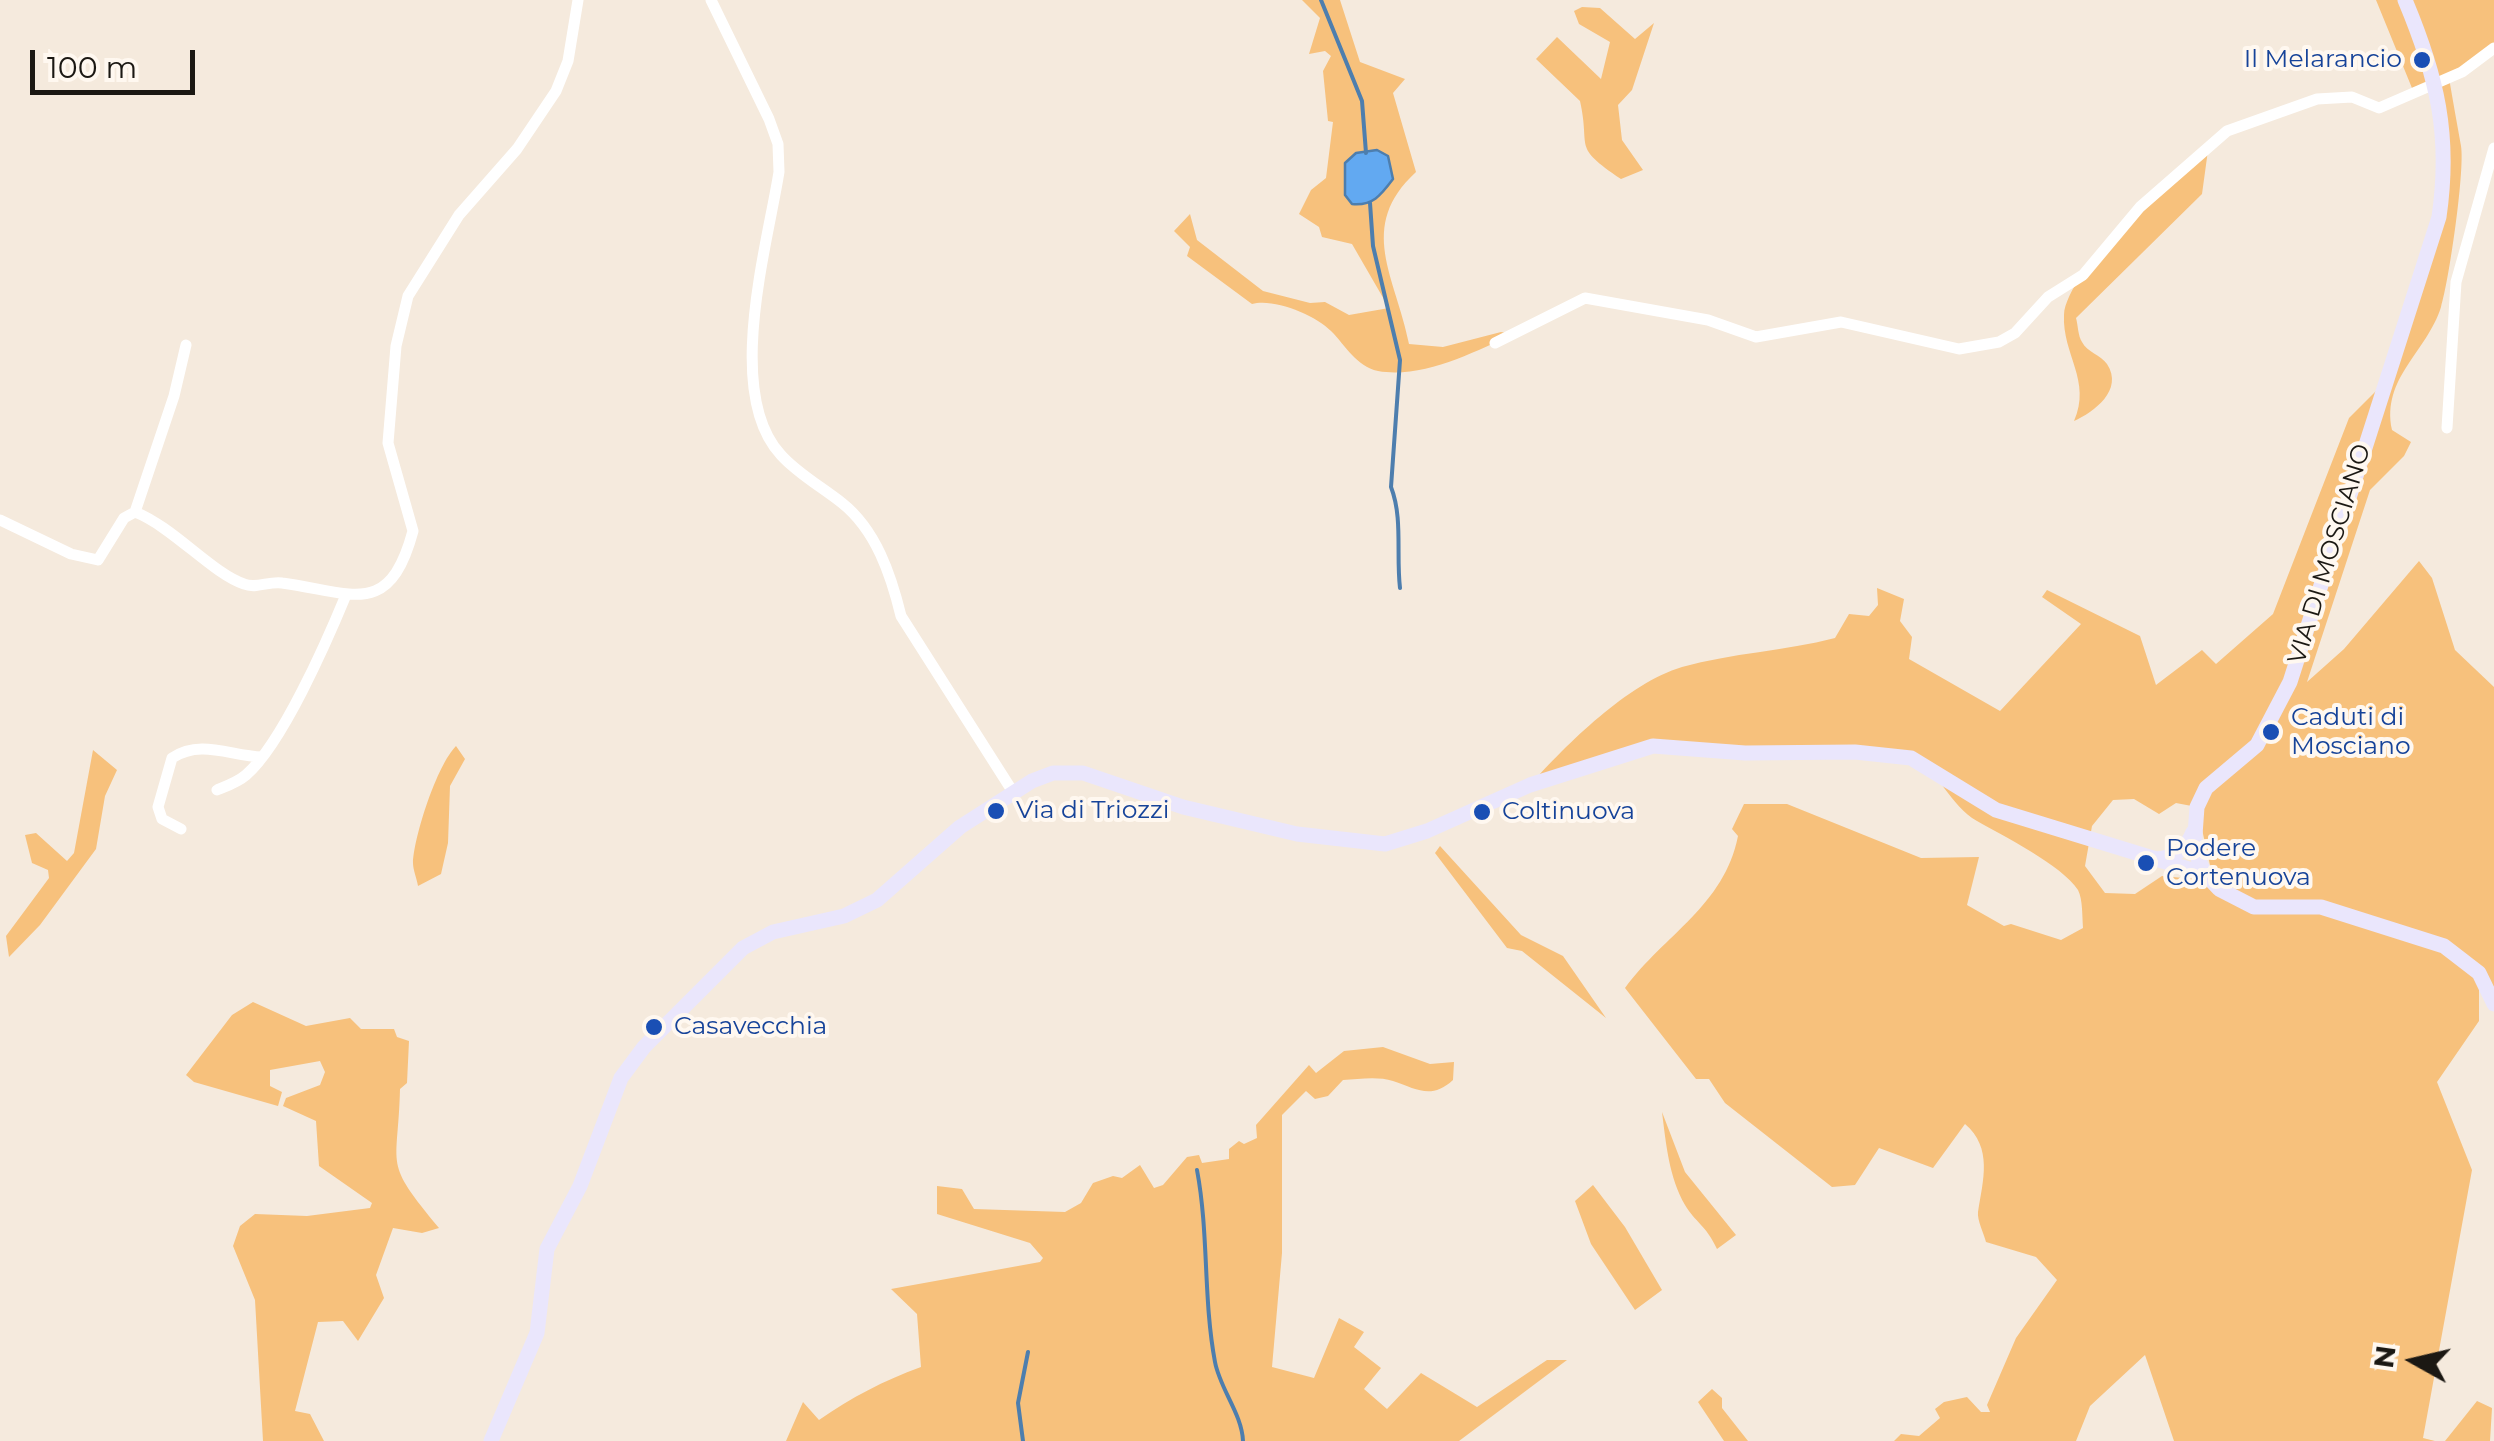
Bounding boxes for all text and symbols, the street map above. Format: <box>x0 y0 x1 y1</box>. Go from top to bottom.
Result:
scale bar <box>35 30 200 92</box>
place label: Il Melarancio <box>2244 45 2402 75</box>
text: 100 m <box>47 49 137 86</box>
marker: Il Melarancio <box>2411 49 2433 71</box>
street label: VIA DI MOSCIANO <box>2282 440 2378 668</box>
place label: Caduti di Mosciano <box>2291 703 2411 762</box>
marker: Caduti di Mosciano <box>2260 721 2282 743</box>
place label: Via di Triozzi <box>1016 796 1170 826</box>
place label: Coltinuova <box>1502 797 1635 827</box>
marker: Via di Triozzi <box>985 800 1007 822</box>
marker: Coltinuova <box>1471 801 1493 823</box>
place label: Podere Cortenuova <box>2166 834 2311 893</box>
marker: Podere Cortenuova <box>2135 852 2157 874</box>
place label: Casavecchia <box>674 1012 827 1042</box>
marker: Casavecchia <box>643 1016 665 1038</box>
north arrow <box>2364 1311 2464 1411</box>
text: N <box>2366 1343 2403 1370</box>

